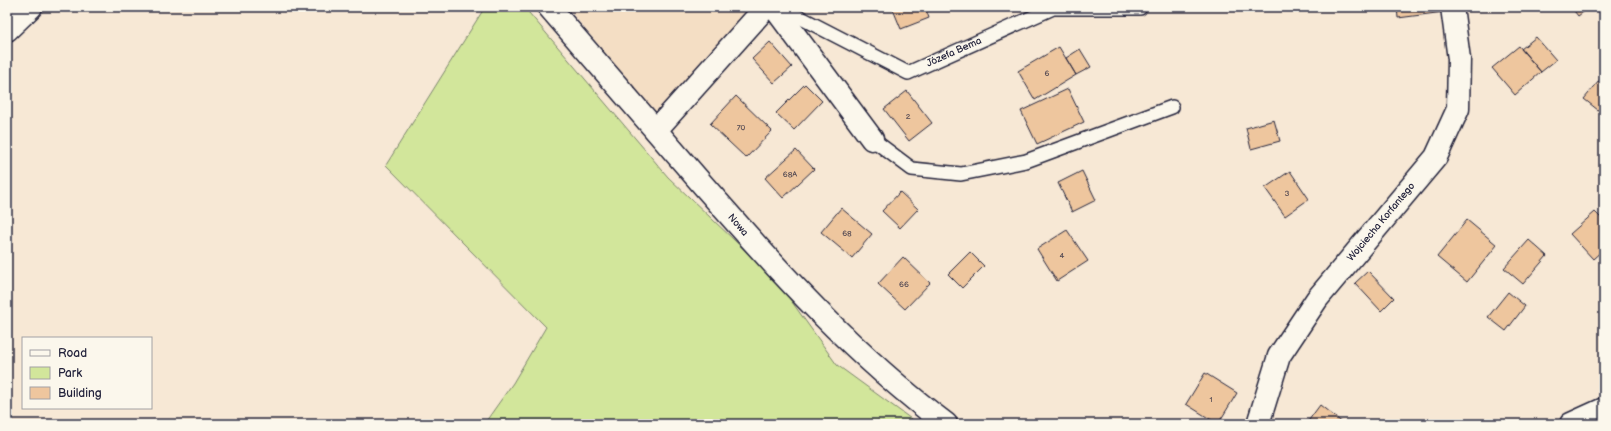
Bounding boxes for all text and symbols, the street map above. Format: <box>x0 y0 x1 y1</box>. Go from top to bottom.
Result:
street label: Józefa Bema <box>925 34 984 69</box>
house number: 6 <box>1045 69 1050 78</box>
house number: 2 <box>906 112 911 121</box>
house number: 70 <box>737 123 746 132</box>
house number: 68A <box>783 170 797 179</box>
street label: Wojciecha Korfantego <box>1345 180 1418 264</box>
house number: 3 <box>1285 189 1290 198</box>
street label: Nowa <box>725 211 751 239</box>
house number: 68 <box>842 229 852 238</box>
house number: 4 <box>1060 251 1065 260</box>
house number: 66 <box>899 280 909 289</box>
legend <box>22 337 152 409</box>
text: Road <box>58 346 87 361</box>
text: Park <box>58 366 82 381</box>
text: Building <box>58 386 102 401</box>
house number: 1 <box>1209 395 1213 404</box>

